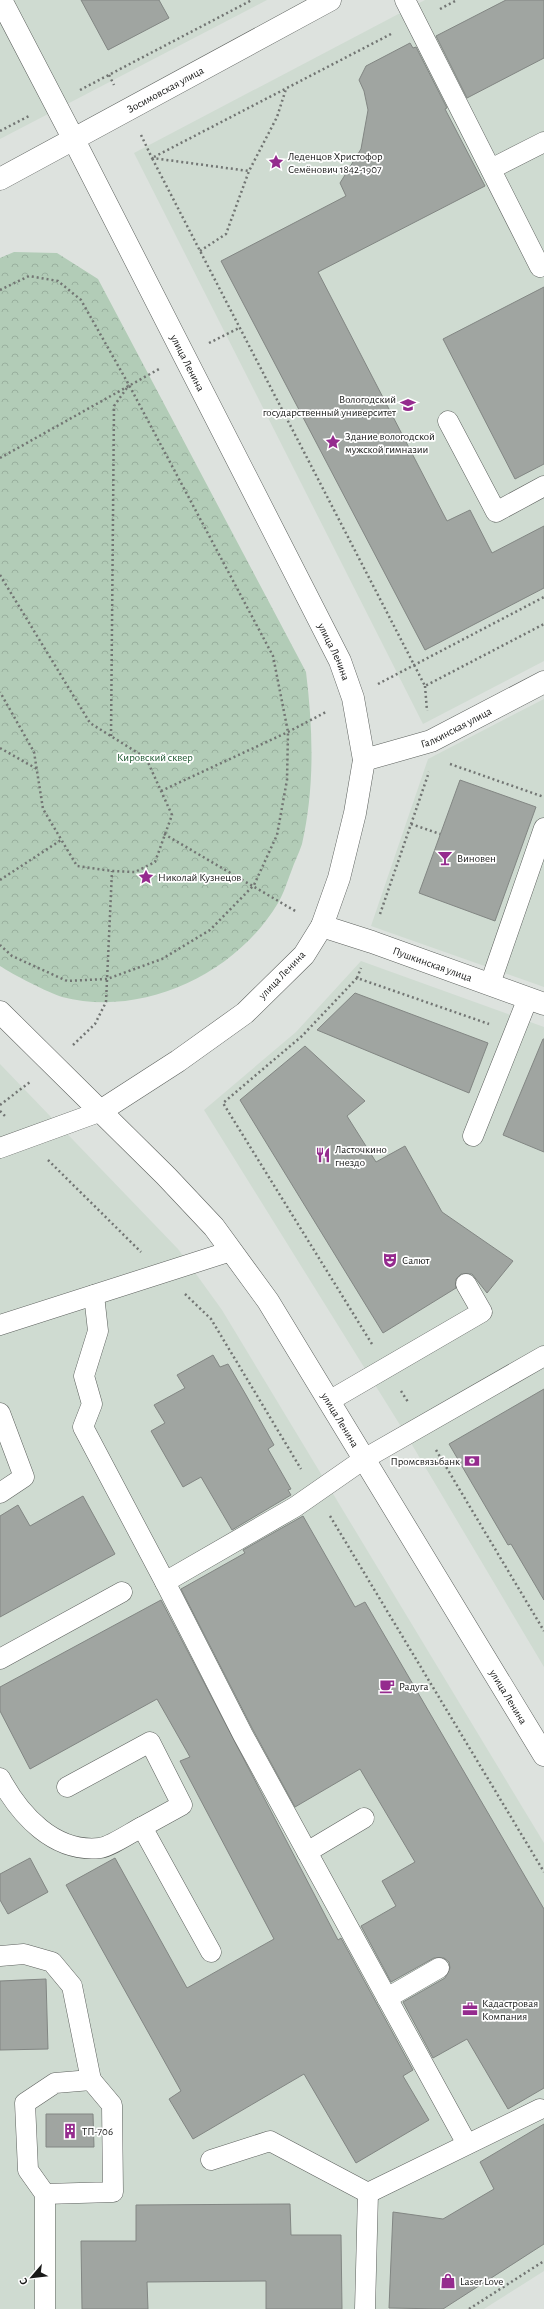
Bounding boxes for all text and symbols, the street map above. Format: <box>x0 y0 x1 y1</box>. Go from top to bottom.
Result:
street label: Зосимовская улица <box>125 64 205 115</box>
place label: Леденцов Христофор Семёнович 1842-1907 <box>288 151 383 175</box>
place icon: Леденцов Христофор Семёнович 1842-1907 <box>267 153 285 171</box>
street label: улица Ленина <box>168 332 207 393</box>
place label: Вологодский государственный университет <box>263 394 396 418</box>
school or university icon: Вологодский государственный университет <box>399 396 417 414</box>
place label: Здание вологодской мужской гимназии <box>345 431 435 455</box>
place icon: Здание вологодской мужской гимназии <box>324 433 342 451</box>
street label: улица Ленина <box>316 620 352 682</box>
street label: Галкинская улица <box>419 705 493 749</box>
park label: Кировский сквер <box>117 752 193 763</box>
bar icon: Виновен <box>436 849 454 867</box>
place label: Виновен <box>457 853 496 864</box>
place icon: Николай Кузнецов <box>137 868 155 886</box>
place label: Николай Кузнецов <box>158 872 241 883</box>
street label: Пушкинская улица <box>392 945 474 983</box>
street label: улица Ленина <box>256 949 307 1002</box>
place label: Ласточкино гнездо <box>335 1144 387 1168</box>
restaurant icon: Ласточкино гнездо <box>314 1146 332 1164</box>
theatre icon: Салют <box>381 1251 399 1269</box>
place label: Салют <box>402 1255 430 1266</box>
street label: улица Ленина <box>319 1390 361 1449</box>
bank icon: Промсвязьбанк <box>463 1452 481 1470</box>
place label: Промсвязьбанк <box>390 1456 460 1467</box>
street label: улица Ленина <box>487 1666 529 1726</box>
cafe icon: Радуга <box>378 1677 396 1695</box>
place label: Радуга <box>399 1681 429 1692</box>
place label: Кадастровая Компания <box>482 1998 538 2022</box>
office icon: Кадастровая Компания <box>461 2000 479 2018</box>
building icon: ТП-706 <box>61 2122 79 2140</box>
place label: ТП-706 <box>82 2126 113 2137</box>
north arrow <box>12 2257 52 2297</box>
shop icon: Laser Love <box>439 2272 457 2290</box>
text: С <box>17 2276 30 2287</box>
place label: Laser Love <box>460 2276 503 2287</box>

